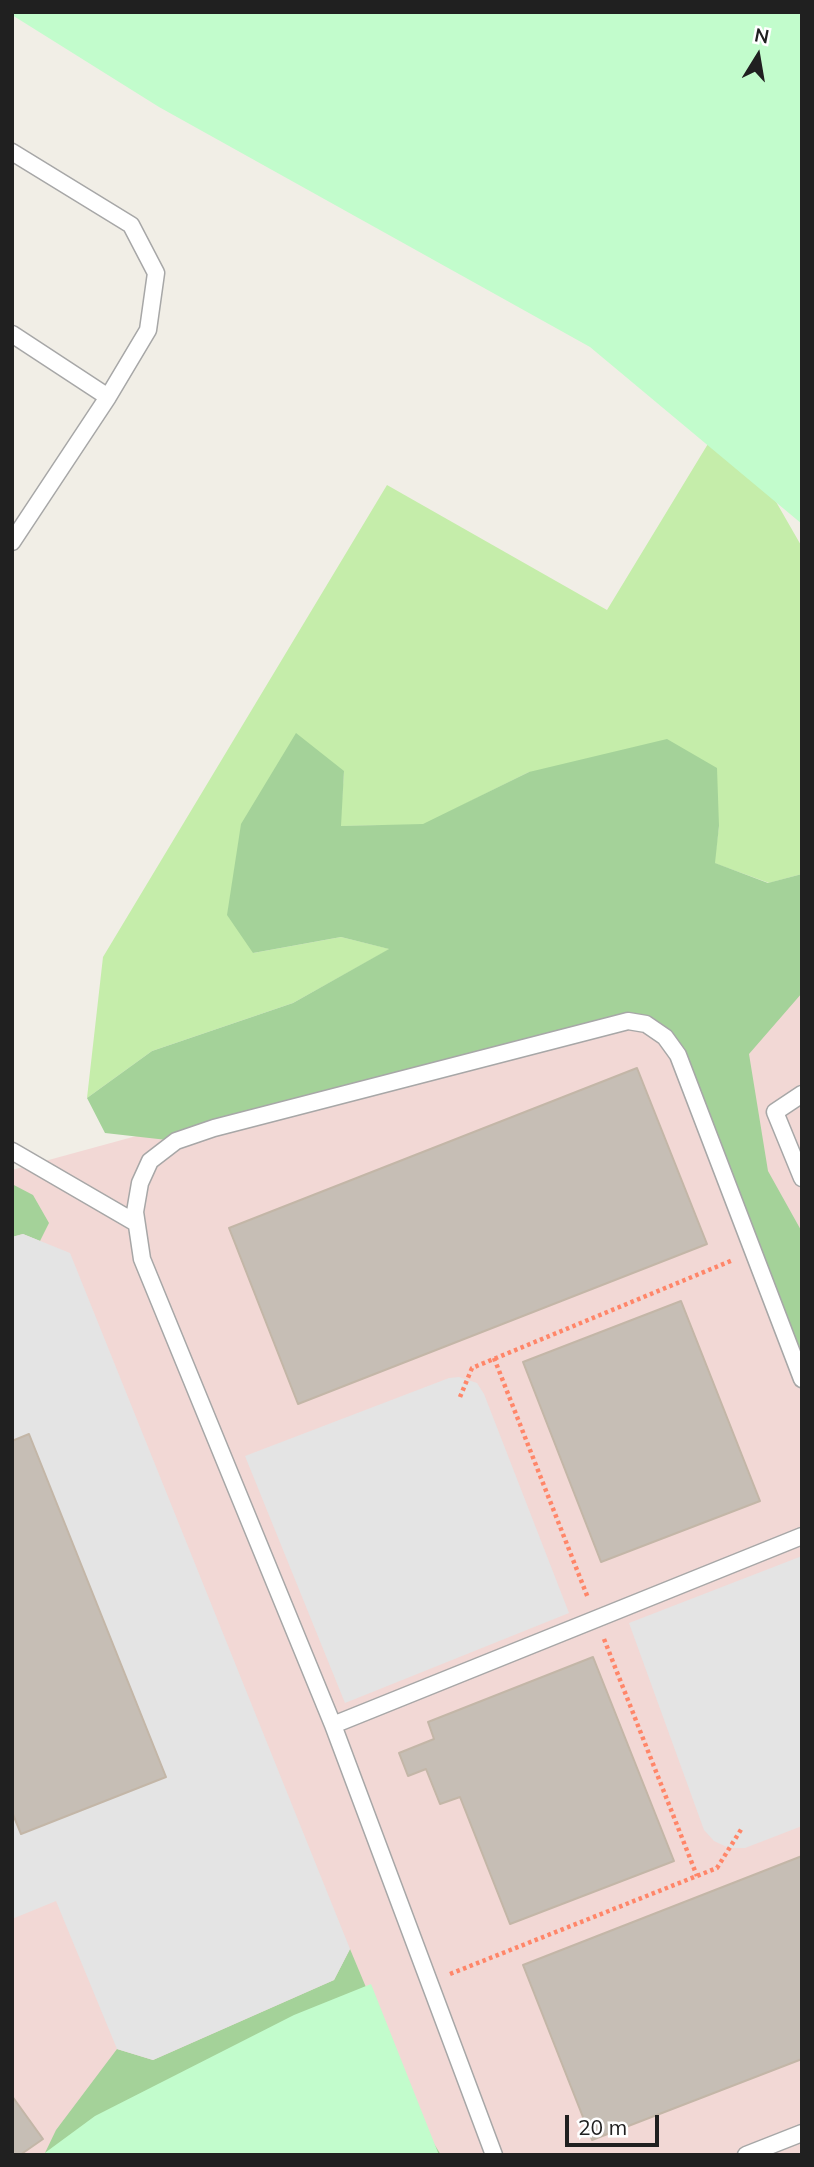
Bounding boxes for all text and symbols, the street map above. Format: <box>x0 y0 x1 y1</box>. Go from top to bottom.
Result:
north arrow <box>723 21 793 91</box>
text: N <box>753 22 771 49</box>
scale bar <box>569 2100 664 2144</box>
text: 20 m <box>578 2114 627 2140</box>

